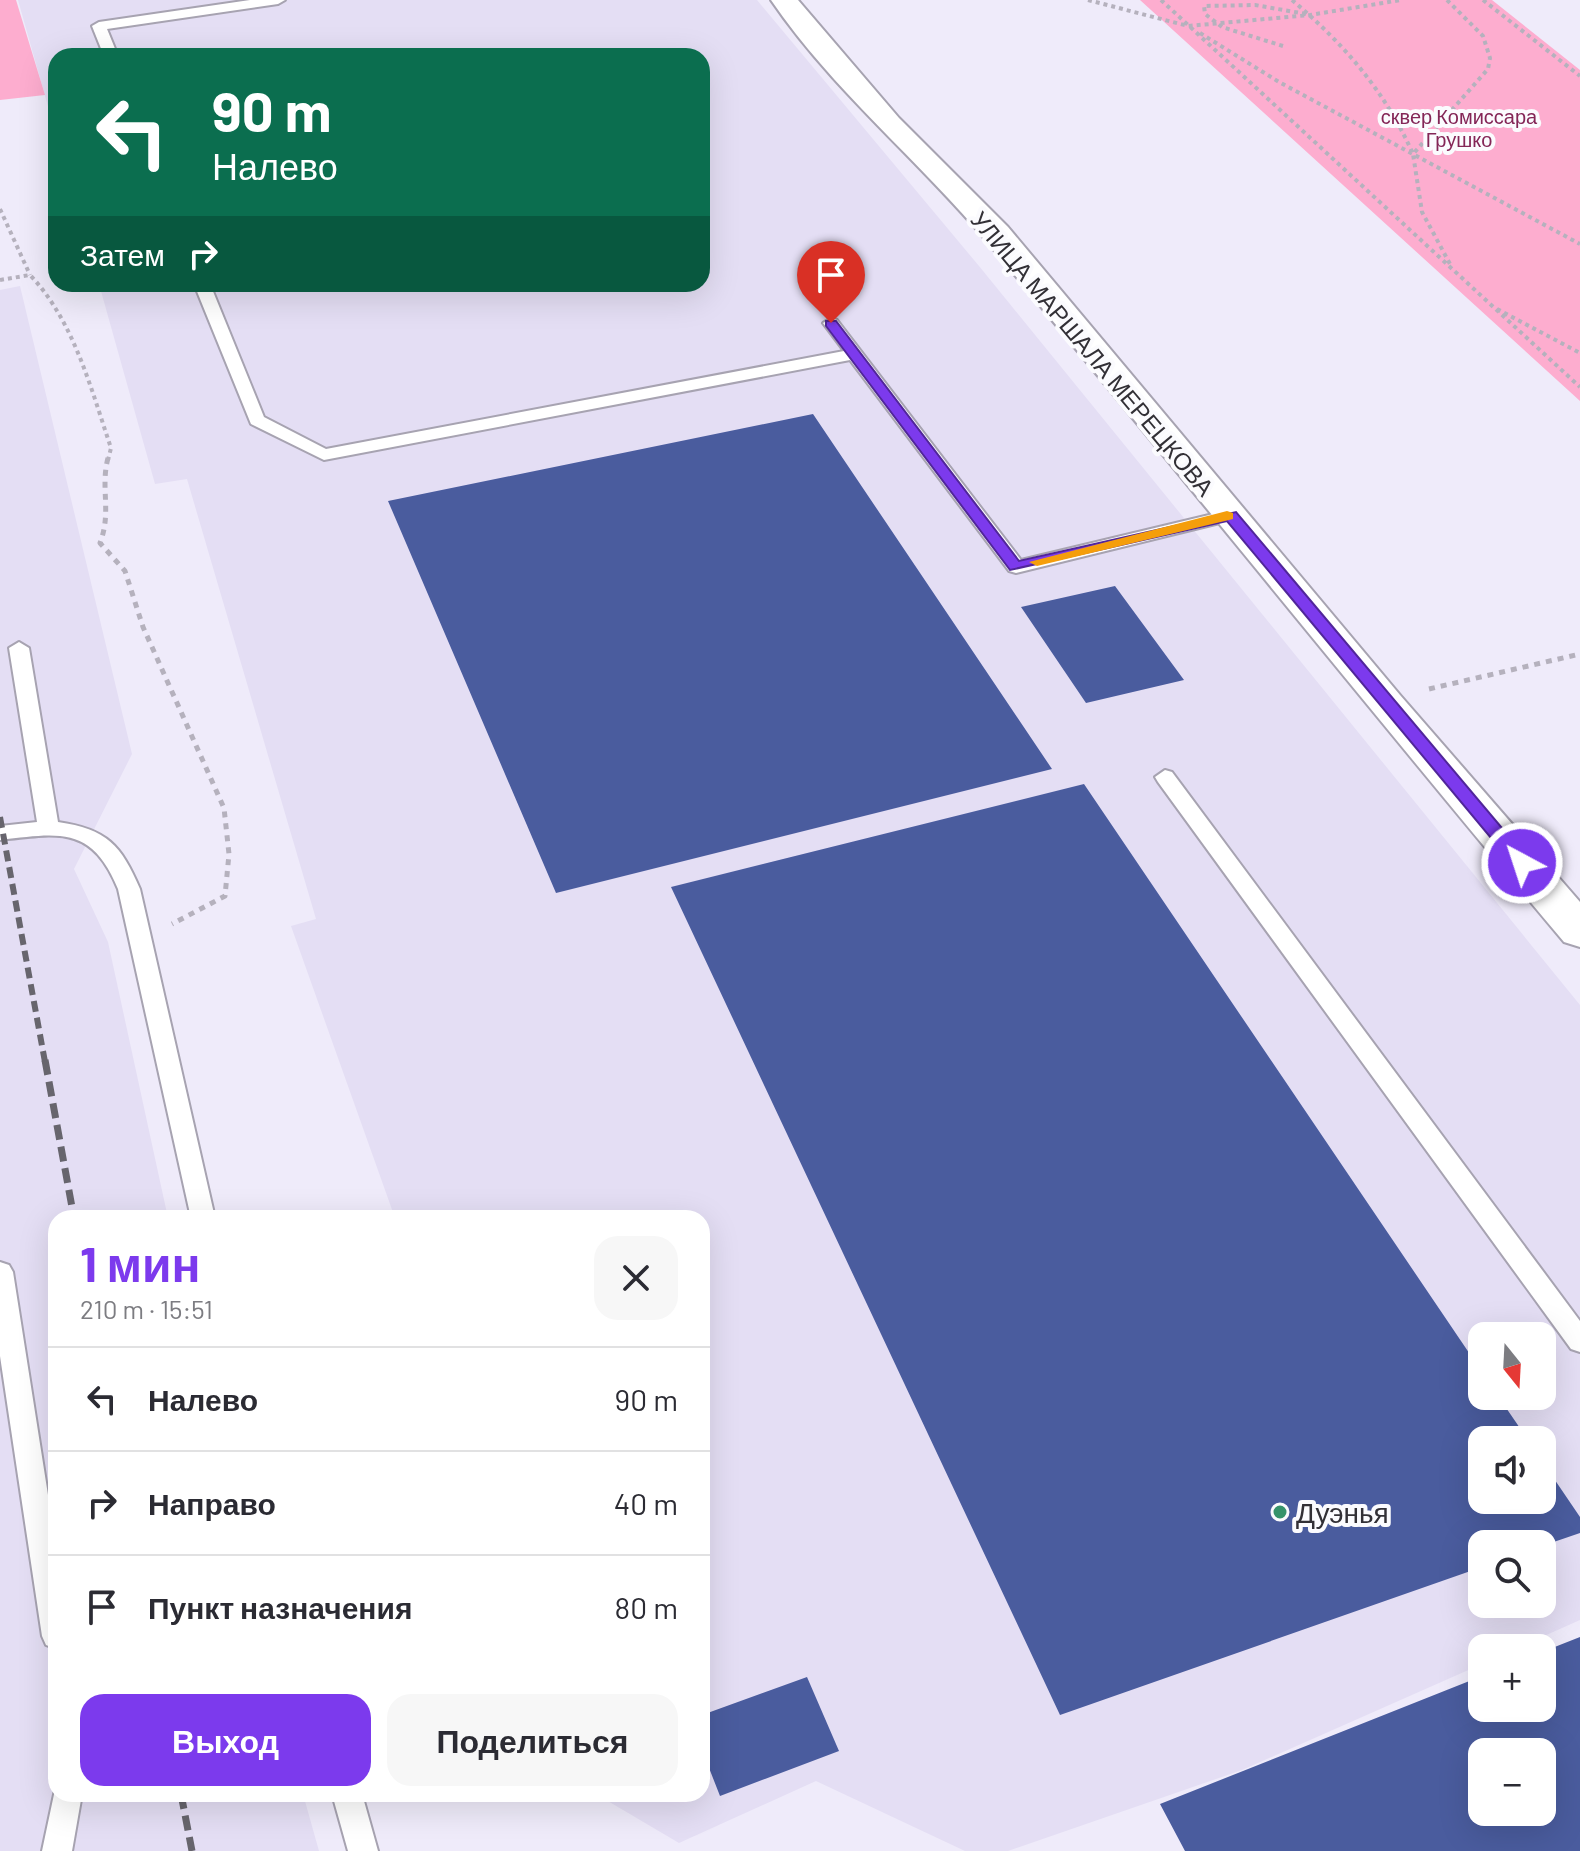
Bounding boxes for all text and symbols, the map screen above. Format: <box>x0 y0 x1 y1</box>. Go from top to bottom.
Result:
text: 90 m <box>212 76 332 143</box>
icon: left <box>80 80 184 184</box>
park label: сквер Комиссара Грушко <box>1381 104 1538 151</box>
text: Налево <box>212 144 338 187</box>
street label: УЛИЦА МАРШАЛА МЕРЕЦКОВА <box>965 205 1221 501</box>
icon: right <box>181 232 225 276</box>
text: Затем <box>80 236 165 272</box>
pin <box>797 241 865 323</box>
icon: arrive <box>809 253 853 297</box>
position arrow <box>1480 821 1564 905</box>
text: 1 мин <box>80 1234 201 1292</box>
button: close <box>594 1236 678 1320</box>
text: 210 m · 15:51 <box>80 1293 213 1324</box>
north arrow <box>1468 1322 1556 1410</box>
map controls <box>1468 1322 1556 1826</box>
icon: left <box>80 1377 124 1421</box>
text: Налево <box>148 1381 258 1417</box>
text: 90 m <box>615 1381 678 1417</box>
button: sound <box>1468 1426 1556 1514</box>
icon: right <box>80 1481 124 1525</box>
text: Направо <box>148 1485 276 1521</box>
text: 40 m <box>614 1485 678 1521</box>
place label: Дуэнья <box>1296 1495 1389 1529</box>
marker: Дуэнья <box>1271 1503 1289 1521</box>
button: search <box>1468 1530 1556 1618</box>
icon: arrive <box>80 1585 124 1629</box>
text: Пункт назначения <box>148 1589 412 1625</box>
text: 80 m <box>615 1589 678 1625</box>
button: + <box>1468 1634 1556 1722</box>
button: Выход <box>80 1694 371 1786</box>
button: Поделиться <box>387 1694 678 1786</box>
button: − <box>1468 1738 1556 1826</box>

